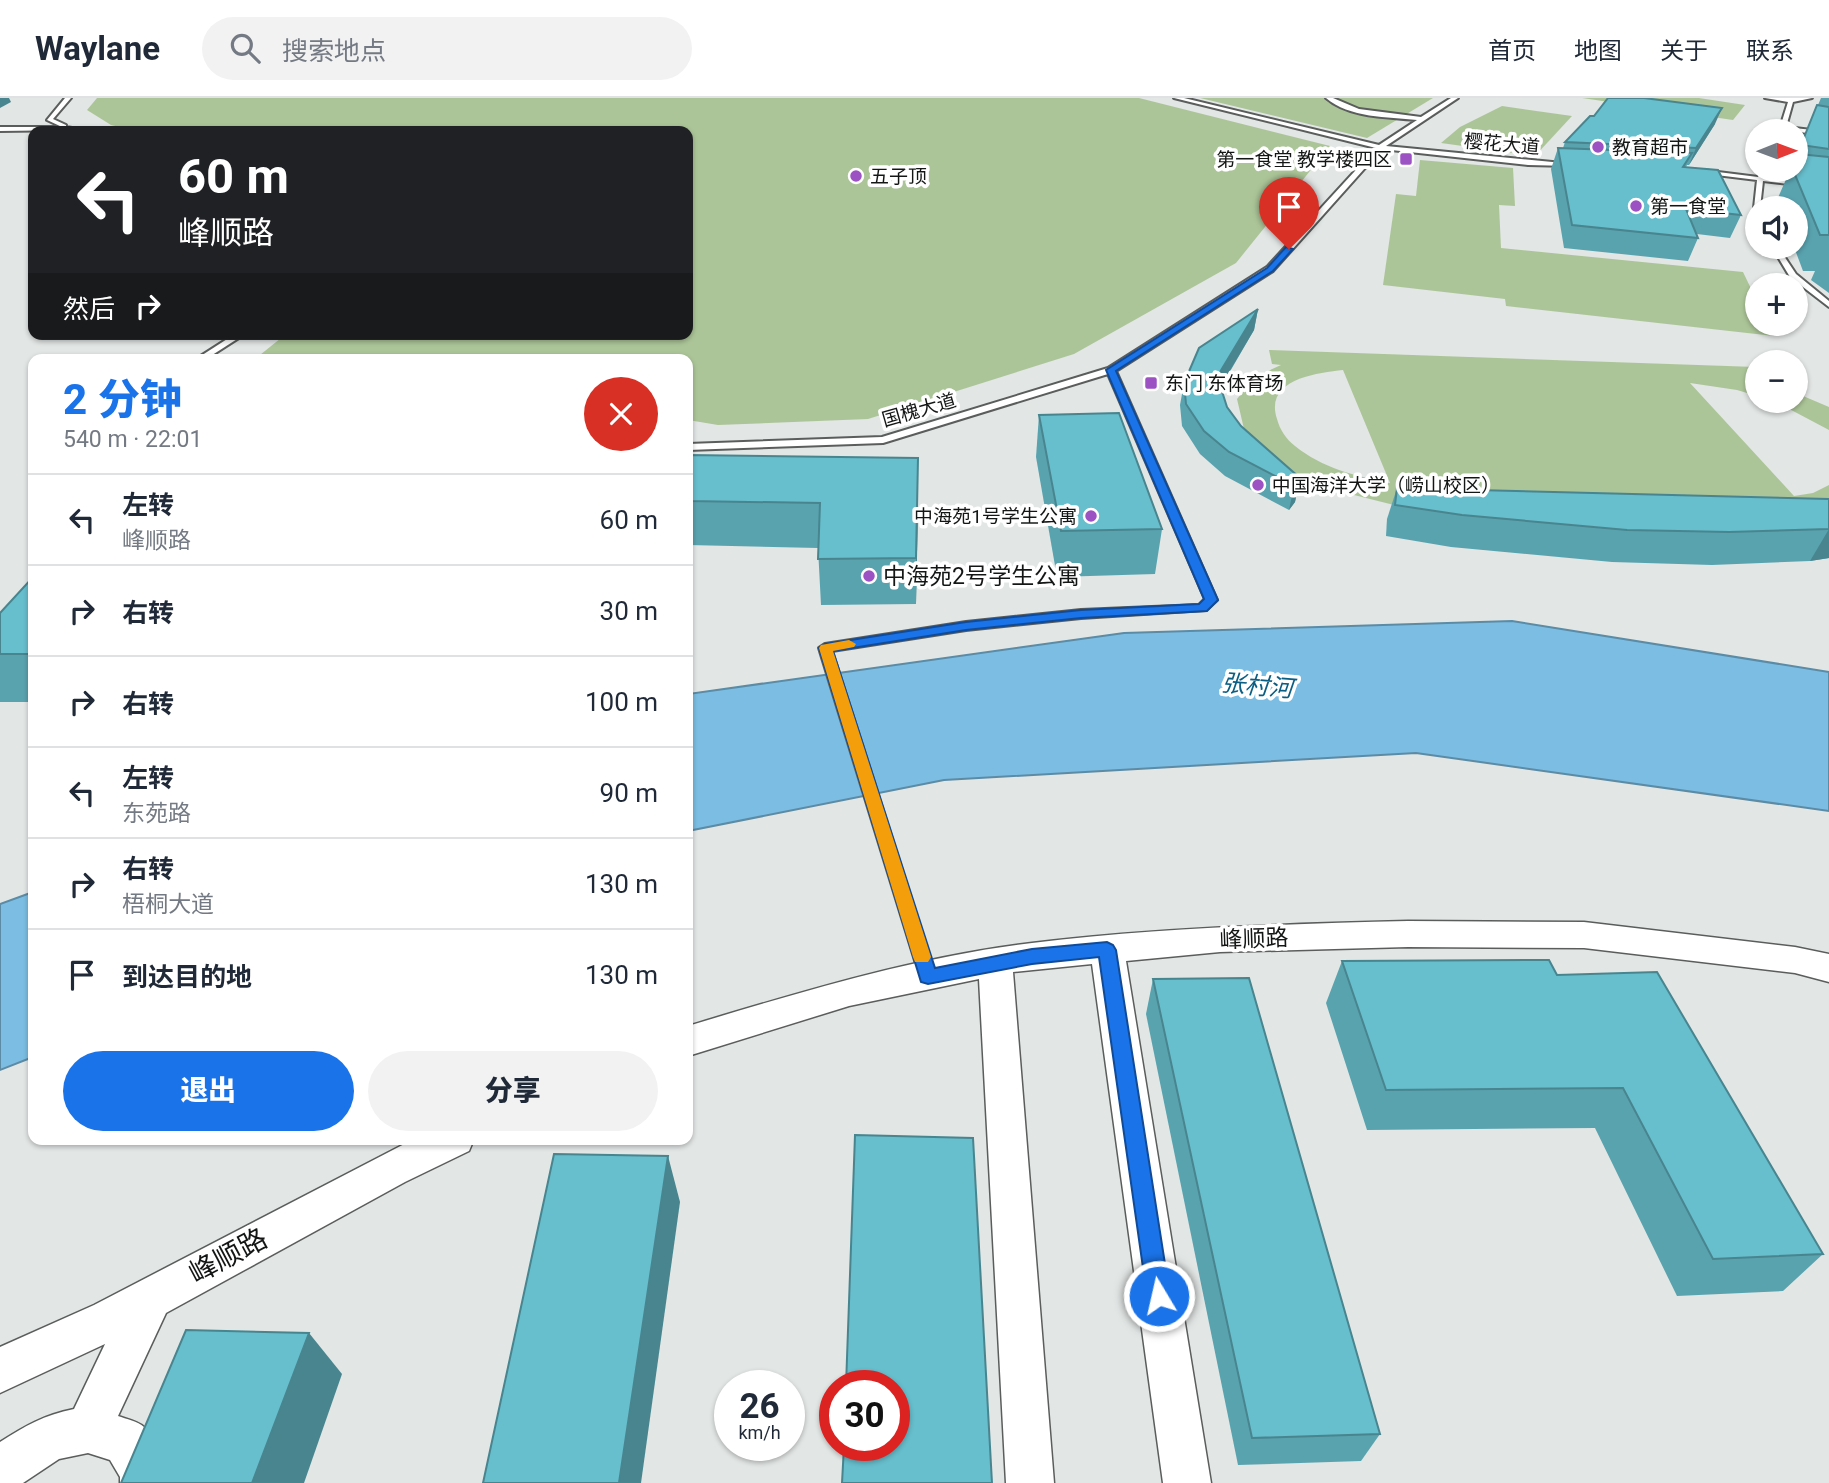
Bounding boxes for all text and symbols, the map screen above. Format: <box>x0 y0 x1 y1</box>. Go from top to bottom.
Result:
search box <box>202 17 692 80</box>
text: Waylane <box>35 29 160 68</box>
icon: search <box>226 29 264 67</box>
text: 搜索地点 <box>282 36 386 66</box>
text: 首页 <box>1488 37 1536 65</box>
text: 地图 <box>1574 37 1622 65</box>
text: 关于 <box>1660 37 1708 65</box>
text: 联系 <box>1746 37 1794 65</box>
north arrow <box>1745 119 1808 182</box>
map controls <box>1745 119 1808 413</box>
street label: 樱花大道 <box>1463 129 1541 159</box>
place label: 教育超市 <box>1612 136 1688 159</box>
marker: 教育超市 <box>1590 139 1606 155</box>
text: 60 m <box>178 148 289 205</box>
place label: 第一食堂 教学楼四区 <box>1216 148 1392 171</box>
marker: 第一食堂 教学楼四区 <box>1398 151 1414 167</box>
icon: left <box>63 154 154 245</box>
place label: 五子顶 <box>870 165 927 188</box>
marker: 五子顶 <box>848 168 864 184</box>
pin <box>1259 177 1319 249</box>
icon: arrive <box>1270 188 1308 226</box>
place label: 第一食堂 <box>1650 195 1726 218</box>
button: sound <box>1745 196 1808 259</box>
marker: 第一食堂 <box>1628 198 1644 214</box>
text: 峰顺路 <box>178 214 274 252</box>
button: + <box>1745 273 1808 336</box>
icon: right <box>129 287 167 325</box>
text: 然后 <box>63 294 115 324</box>
button: − <box>1745 350 1808 413</box>
place label: 东门 东体育场 <box>1165 372 1284 395</box>
text: 2 分钟 <box>63 375 182 424</box>
marker: 东门 东体育场 <box>1143 375 1159 391</box>
button: close <box>584 377 658 451</box>
street label: 国槐大道 <box>879 388 959 432</box>
text: 540 m · 22:01 <box>63 426 202 453</box>
place label: 中国海洋大学（崂山校区） <box>1272 474 1500 497</box>
marker: 中国海洋大学（崂山校区） <box>1250 477 1266 493</box>
text: 左转 <box>122 490 174 520</box>
icon: left <box>63 501 101 539</box>
text: 60 m <box>600 505 658 535</box>
place label: 中海苑1号学生公寓 <box>914 505 1077 528</box>
marker: 中海苑1号学生公寓 <box>1083 508 1099 524</box>
text: 峰顺路 <box>122 527 191 554</box>
place label: 中海苑2号学生公寓 <box>883 563 1080 590</box>
marker: 中海苑2号学生公寓 <box>861 568 877 584</box>
icon: right <box>63 592 101 630</box>
text: 30 m <box>600 596 658 626</box>
text: 右转 <box>122 598 174 628</box>
water label: 张村河 <box>1220 669 1298 703</box>
icon: right <box>63 683 101 721</box>
text: 100 m <box>585 687 658 717</box>
text: 右转 <box>122 689 174 719</box>
text: 左转 <box>122 763 174 793</box>
icon: left <box>63 774 101 812</box>
text: 90 m <box>600 778 658 808</box>
text: 东苑路 <box>122 800 191 827</box>
text: 右转 <box>122 854 174 884</box>
icon: right <box>63 865 101 903</box>
text: 130 m <box>585 869 658 899</box>
text: 梧桐大道 <box>122 891 214 918</box>
street label: 峰顺路 <box>1219 924 1289 954</box>
icon: arrive <box>63 956 101 994</box>
text: 130 m <box>585 960 658 990</box>
text: 到达目的地 <box>122 962 252 992</box>
button: 退出 <box>63 1051 354 1131</box>
button: 分享 <box>368 1051 658 1131</box>
street label: 峰顺路 <box>183 1222 273 1290</box>
position arrow <box>1122 1259 1196 1333</box>
speed limit sign: 30 <box>819 1370 910 1461</box>
text: 26 <box>739 1386 780 1427</box>
text: km/h <box>738 1422 781 1443</box>

